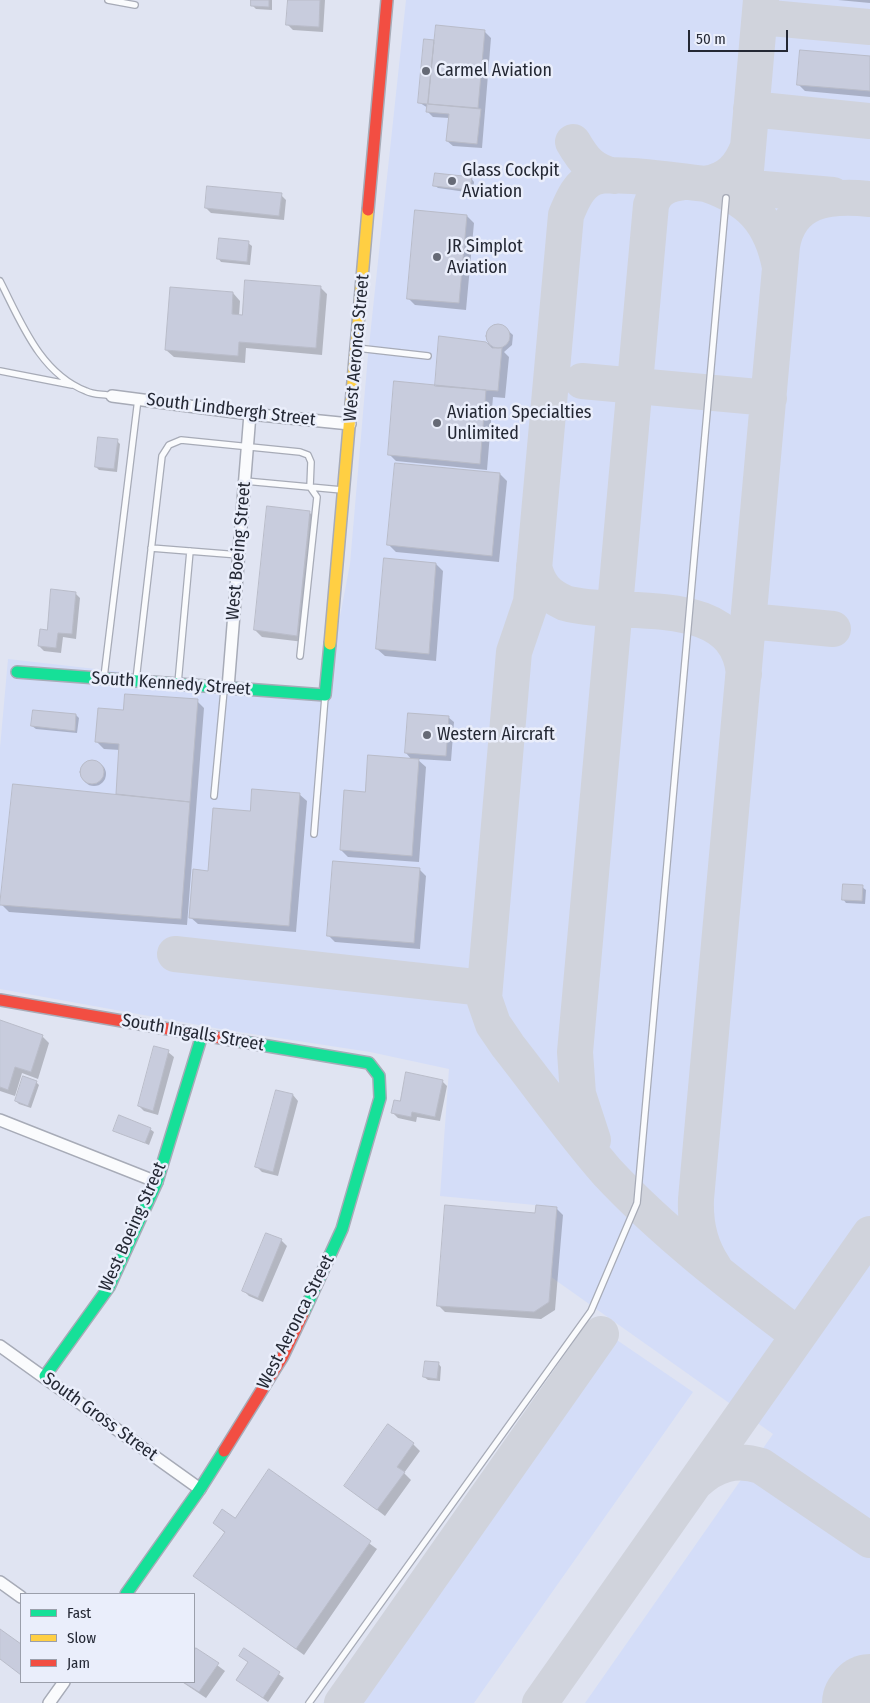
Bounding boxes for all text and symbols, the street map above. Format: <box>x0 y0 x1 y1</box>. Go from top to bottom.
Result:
scale bar <box>690 20 790 52</box>
text: 50 m <box>696 30 726 48</box>
place label: Carmel Aviation <box>436 60 552 82</box>
marker: Carmel Aviation <box>420 65 432 77</box>
place label: Glass Cockpit Aviation <box>462 160 559 202</box>
marker: Glass Cockpit Aviation <box>446 175 458 187</box>
place label: JR Simplot Aviation <box>447 236 523 278</box>
marker: JR Simplot Aviation <box>431 251 443 263</box>
street label: West Aeronca Street <box>340 273 374 423</box>
street label: South Lindbergh Street <box>145 389 317 431</box>
place label: Aviation Specialties Unlimited <box>447 402 591 444</box>
marker: Aviation Specialties Unlimited <box>431 417 443 429</box>
street label: West Boeing Street <box>222 481 256 621</box>
street label: South Kennedy Street <box>91 668 251 700</box>
place label: Western Aircraft <box>437 724 555 746</box>
marker: Western Aircraft <box>421 729 433 741</box>
street label: South Ingalls Street <box>120 1010 266 1056</box>
street label: West Boeing Street <box>95 1159 171 1295</box>
street label: West Aeronca Street <box>253 1251 339 1393</box>
street label: South Gross Street <box>38 1368 162 1466</box>
legend <box>20 1593 195 1683</box>
text: Fast <box>67 1604 91 1622</box>
text: Slow <box>67 1629 96 1647</box>
text: Jam <box>67 1654 90 1672</box>

